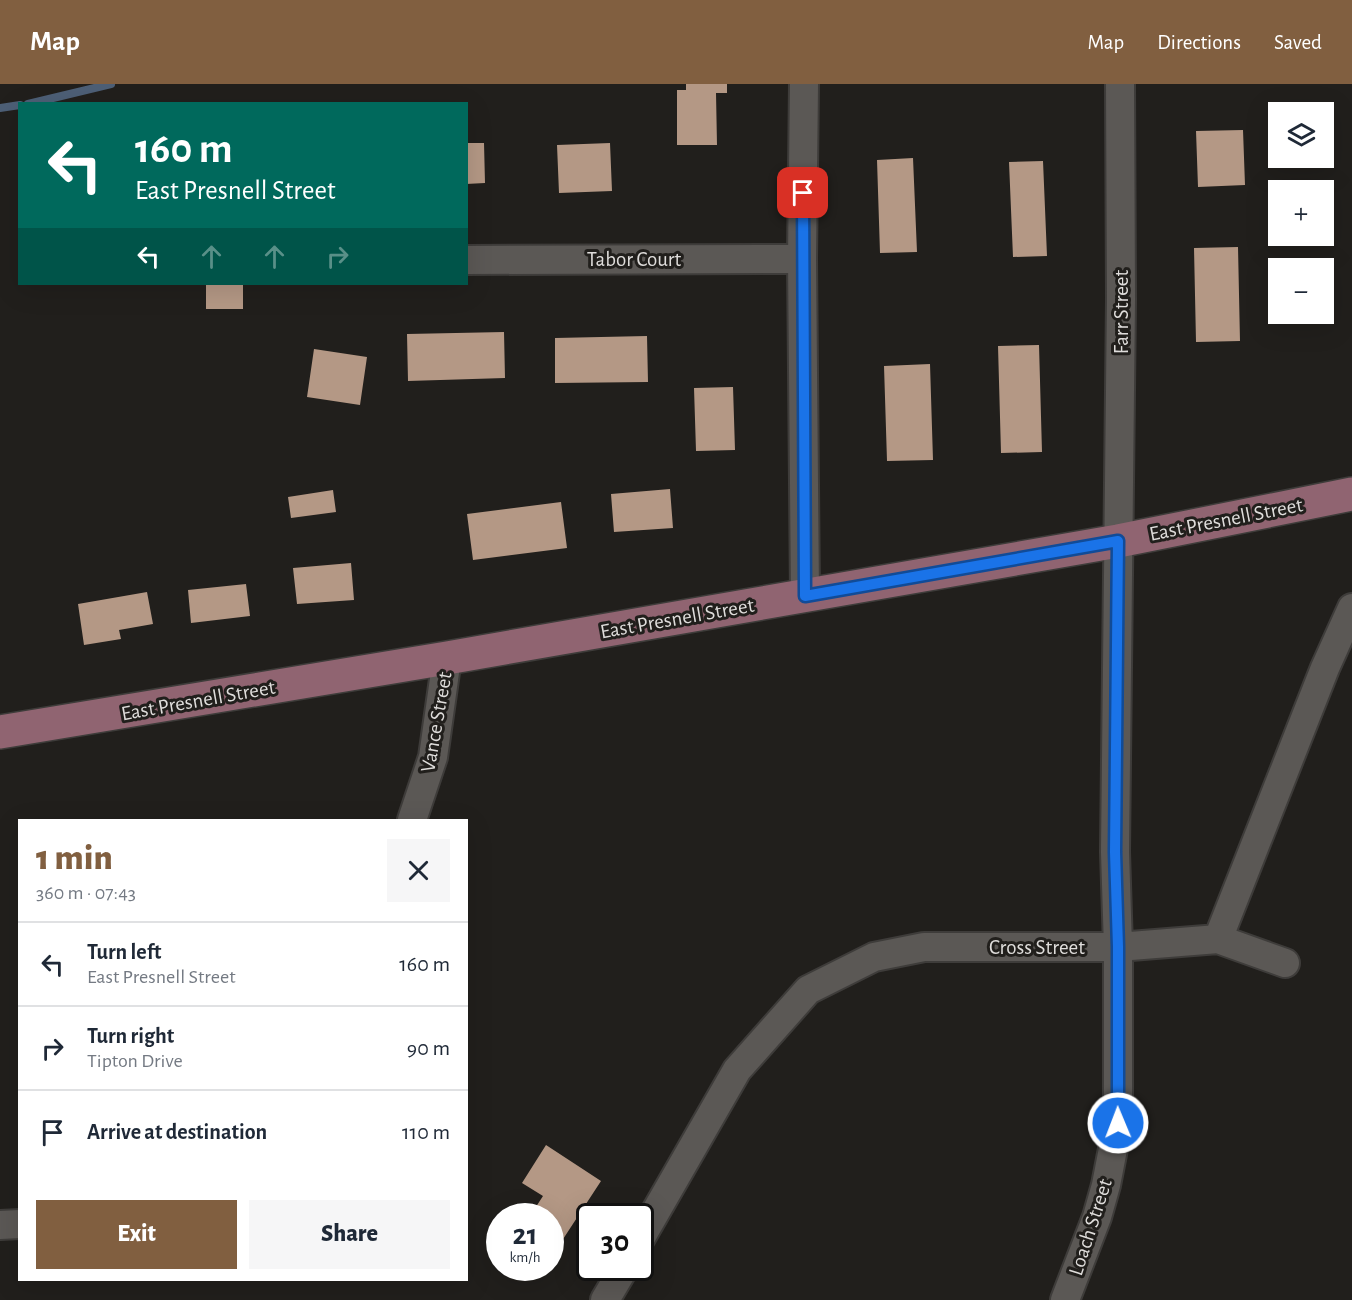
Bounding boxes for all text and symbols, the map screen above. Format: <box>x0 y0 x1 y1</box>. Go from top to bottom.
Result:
text: Map <box>30 28 80 56</box>
text: Map <box>1088 32 1124 53</box>
text: Directions <box>1157 32 1241 53</box>
text: Saved <box>1274 32 1322 53</box>
map controls <box>1268 102 1334 324</box>
button: layers <box>1268 102 1334 168</box>
icon: left <box>36 126 114 204</box>
text: 160 m <box>135 128 233 170</box>
pin <box>777 167 828 218</box>
icon: arrive <box>786 176 819 209</box>
text: East Presnell Street <box>135 177 336 204</box>
button: + <box>1268 180 1334 246</box>
icon: left <box>132 240 165 273</box>
icon: ahead <box>195 240 228 273</box>
icon: ahead <box>258 240 291 273</box>
icon: right <box>321 240 354 273</box>
street label: Tabor Court <box>587 249 682 270</box>
button: − <box>1268 258 1334 324</box>
street label: Farr Street <box>1111 269 1132 354</box>
street label: East Presnell Street <box>1148 494 1305 545</box>
street label: East Presnell Street <box>598 595 756 642</box>
street label: Vance Street <box>417 670 456 774</box>
street label: East Presnell Street <box>119 677 277 724</box>
button: close <box>387 839 450 902</box>
text: 1 min <box>36 840 113 876</box>
text: 360 m · 07:43 <box>36 883 136 903</box>
street label: Cross Street <box>989 937 1085 958</box>
text: Turn left <box>87 941 161 963</box>
icon: left <box>36 948 69 981</box>
text: 160 m <box>399 953 450 975</box>
text: East Presnell Street <box>87 967 236 987</box>
text: Turn right <box>87 1025 174 1047</box>
icon: right <box>36 1032 69 1065</box>
text: 90 m <box>407 1037 450 1059</box>
text: Tipton Drive <box>87 1051 183 1071</box>
position arrow <box>1086 1091 1150 1155</box>
icon: arrive <box>36 1116 69 1149</box>
text: Arrive at destination <box>87 1121 267 1143</box>
text: 110 m <box>402 1121 450 1143</box>
street label: Loach Street <box>1065 1176 1116 1278</box>
button: Exit <box>36 1200 237 1269</box>
button: Share <box>249 1200 450 1269</box>
speed limit sign: 30 <box>576 1203 654 1281</box>
text: 21 <box>513 1220 537 1250</box>
text: km/h <box>510 1250 540 1265</box>

